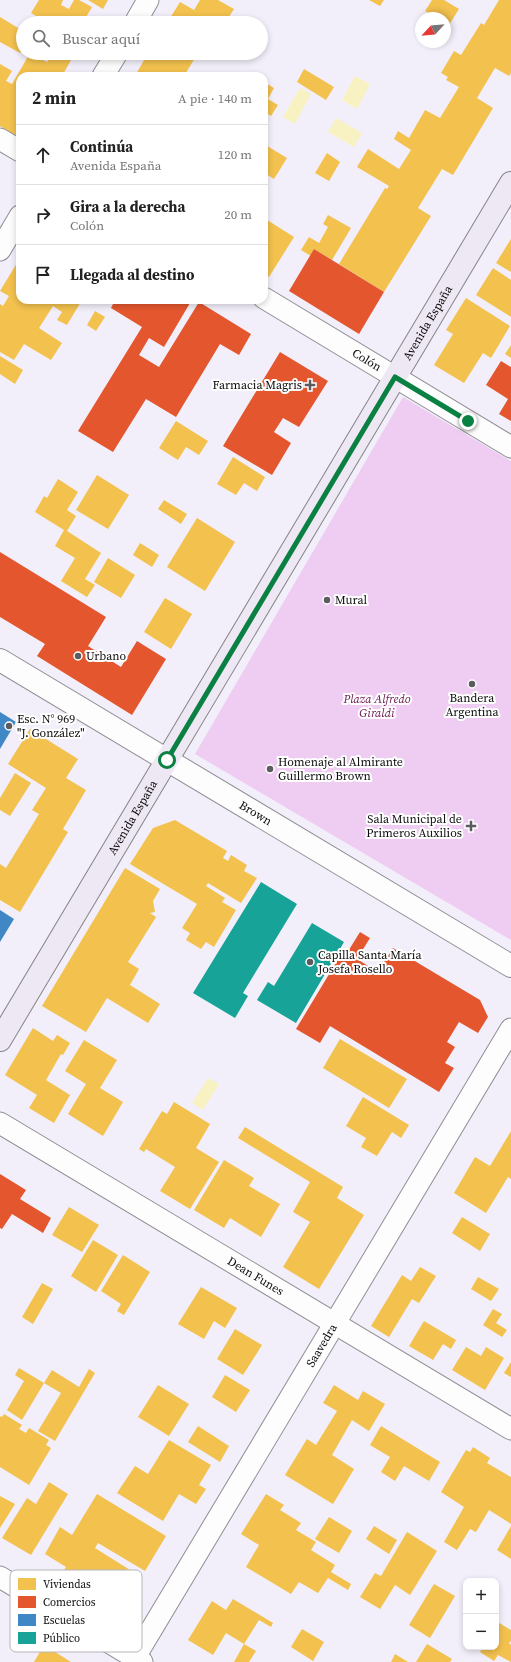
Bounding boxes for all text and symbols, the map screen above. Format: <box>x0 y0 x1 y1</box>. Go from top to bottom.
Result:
north arrow <box>415 12 451 48</box>
search box <box>16 16 268 60</box>
icon: search <box>30 27 52 49</box>
text: Buscar aquí <box>62 28 140 49</box>
text: 2 min <box>32 86 76 110</box>
text: A pie · 140 m <box>178 90 252 107</box>
text: Continúa <box>70 136 133 157</box>
icon: ahead <box>32 144 54 166</box>
text: 120 m <box>218 146 252 163</box>
text: Avenida España <box>70 157 161 174</box>
text: Gira a la derecha <box>70 196 185 217</box>
icon: right <box>32 204 54 226</box>
text: 20 m <box>224 206 252 223</box>
text: Colón <box>70 217 104 234</box>
icon: arrive <box>32 264 54 286</box>
text: Llegada al destino <box>70 264 195 285</box>
street label: Avenida España <box>399 282 457 363</box>
street label: Colón <box>349 345 384 375</box>
place label: Farmacia Magris <box>213 377 302 393</box>
marker: Farmacia Magris <box>305 380 315 390</box>
route end <box>459 412 477 430</box>
place label: Mural <box>335 592 368 608</box>
marker: Mural <box>322 595 332 605</box>
place label: Urbano <box>86 648 127 664</box>
marker: Urbano <box>73 651 83 661</box>
marker: Bandera Argentina <box>467 679 477 689</box>
place label: Bandera Argentina <box>445 690 499 720</box>
park label: Plaza Alfredo Giraldi <box>342 691 411 721</box>
place label: Esc. N° 969 "J. González" <box>17 711 85 741</box>
marker: Esc. N° 969 "J. González" <box>4 721 14 731</box>
route start <box>158 751 176 769</box>
place label: Homenaje al Almirante Guillermo Brown <box>278 754 403 784</box>
marker: Homenaje al Almirante Guillermo Brown <box>265 764 275 774</box>
street label: Avenida España <box>104 776 162 858</box>
street label: Brown <box>236 797 275 829</box>
place label: Sala Municipal de Primeros Auxilios <box>366 811 462 841</box>
marker: Sala Municipal de Primeros Auxilios <box>465 820 477 832</box>
place label: Capilla Santa María Josefa Rosello <box>317 947 422 977</box>
marker: Capilla Santa María Josefa Rosello <box>305 957 315 967</box>
street label: Dean Funes <box>225 1253 287 1299</box>
street label: Saavedra <box>302 1320 341 1370</box>
legend <box>10 1570 142 1652</box>
text: Viviendas <box>43 1577 91 1592</box>
map controls <box>463 1578 499 1650</box>
button: + <box>463 1578 499 1614</box>
text: Comercios <box>43 1595 96 1610</box>
text: Escuelas <box>43 1613 85 1628</box>
button: − <box>463 1614 499 1650</box>
text: Público <box>43 1631 80 1646</box>

